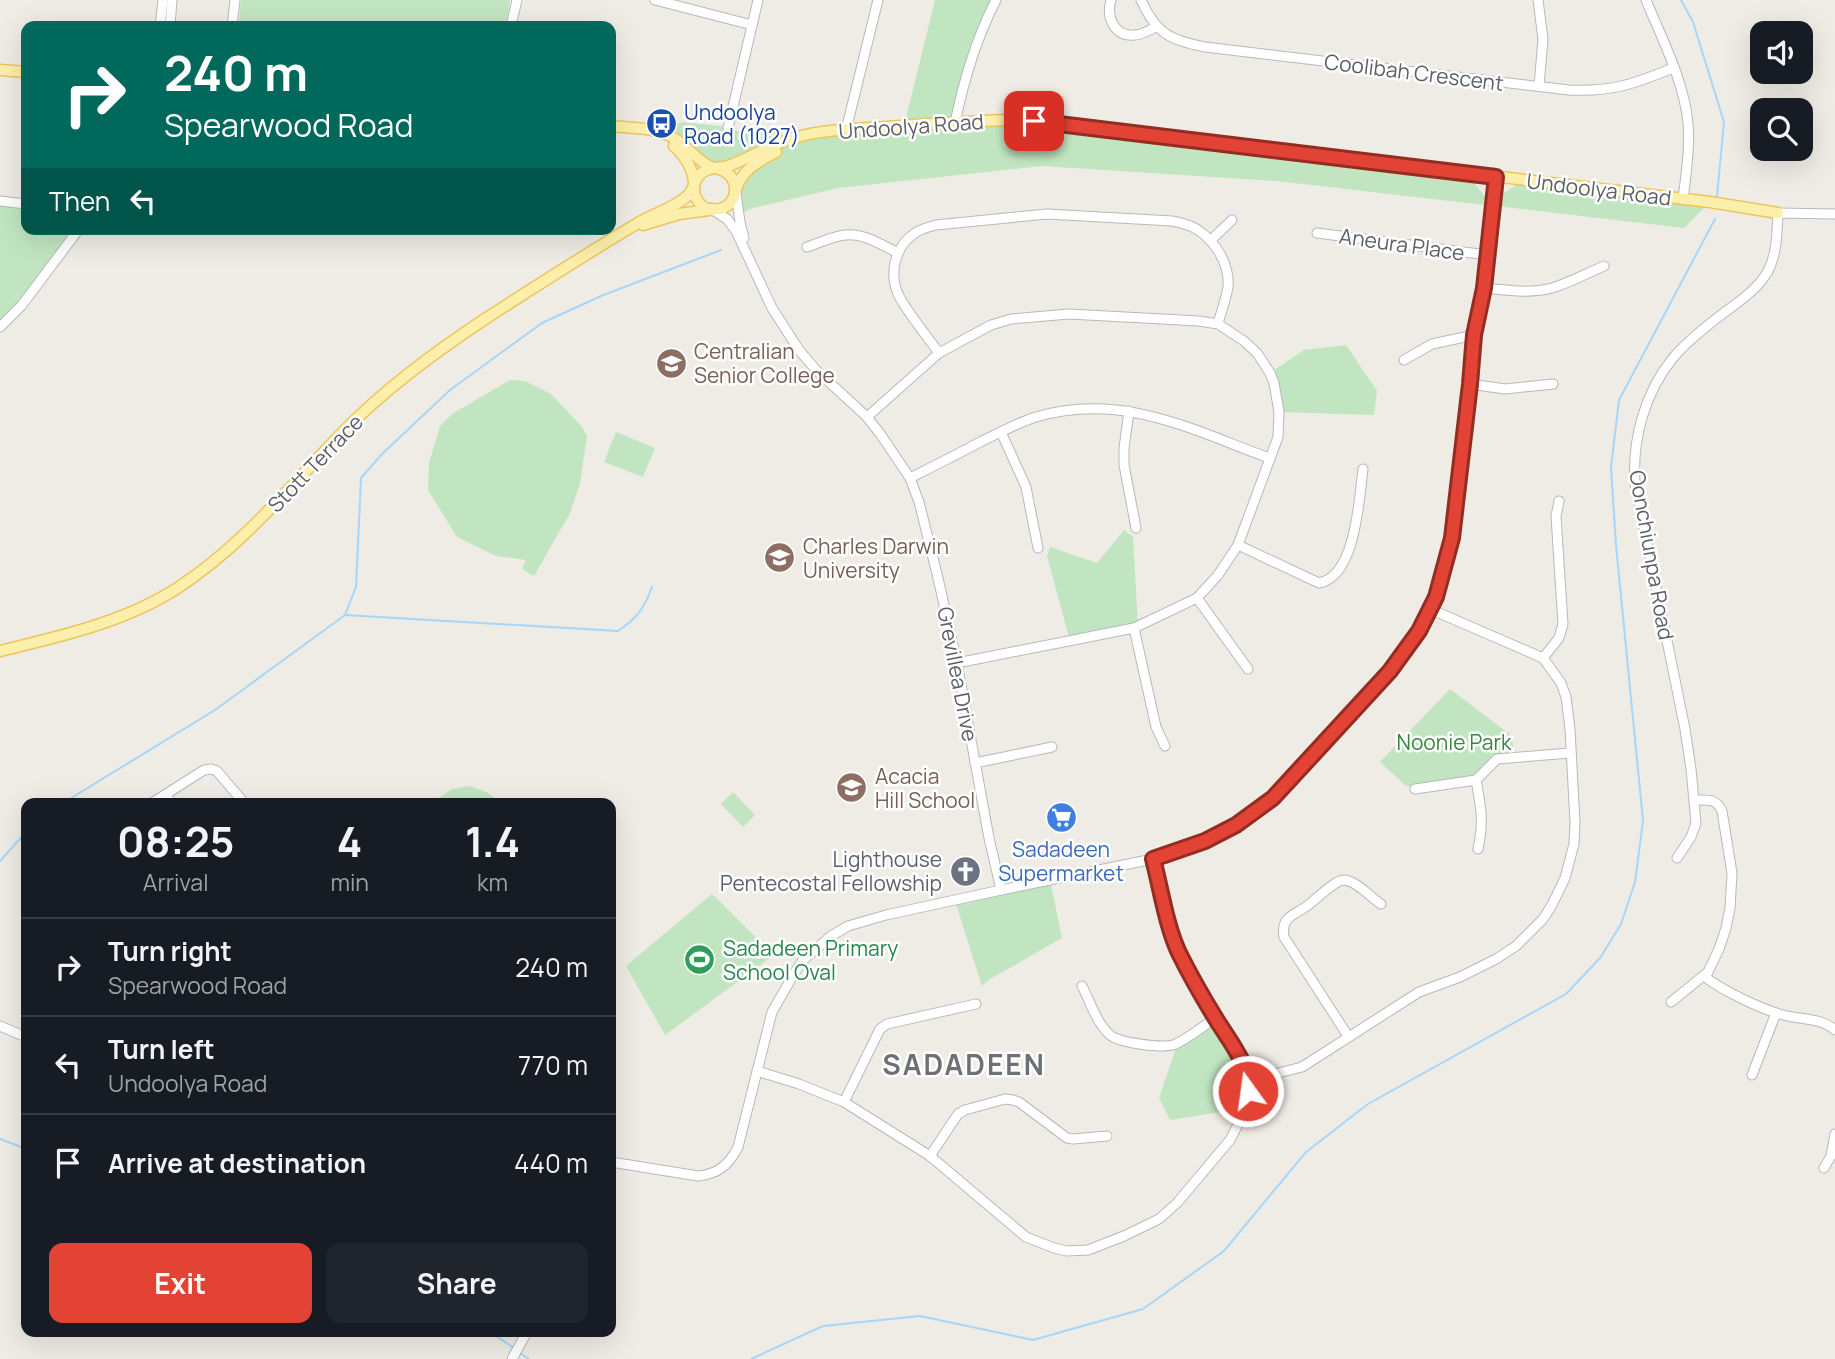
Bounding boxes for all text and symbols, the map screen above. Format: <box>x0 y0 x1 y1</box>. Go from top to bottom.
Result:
map controls <box>1750 21 1813 161</box>
button: sound <box>1750 21 1813 84</box>
text: 240 m <box>164 39 308 106</box>
street label: Coolibah Crescent <box>1323 47 1505 97</box>
icon: right <box>49 49 140 140</box>
pin <box>1004 91 1064 151</box>
place label: Undoolya Road (1027) <box>684 98 799 150</box>
button: search <box>1750 98 1813 161</box>
icon: arrive <box>1015 102 1053 140</box>
text: Spearwood Road <box>164 103 413 147</box>
bus stop icon: Undoolya Road (1027) <box>644 107 678 141</box>
street label: Undoolya Road <box>837 107 985 145</box>
street label: Undoolya Road <box>1525 166 1673 212</box>
icon: left <box>124 182 162 220</box>
text: Then <box>49 183 110 219</box>
street label: Aneura Place <box>1338 221 1466 267</box>
place label: Centralian Senior College <box>694 337 835 389</box>
school or university icon: Centralian Senior College <box>654 346 688 380</box>
street label: Stott Terrace <box>261 408 369 518</box>
street label: Oonchiunpa Road <box>1623 468 1681 642</box>
place label: Charles Darwin University <box>803 532 949 584</box>
school or university icon: Charles Darwin University <box>763 541 797 575</box>
street label: Grevillea Drive <box>931 604 985 744</box>
park label: Noonie Park <box>1397 728 1512 756</box>
place label: Acacia Hill School <box>875 762 975 814</box>
school or university icon: Acacia Hill School <box>835 771 869 805</box>
supermarket icon: Sadadeen Supermarket <box>1044 800 1078 834</box>
text: 08:25 <box>117 812 234 870</box>
text: 4 <box>337 812 362 870</box>
text: 1.4 <box>465 812 520 870</box>
place label: Sadadeen Supermarket <box>998 835 1124 887</box>
place label: Lighthouse Pentecostal Fellowship <box>720 845 942 897</box>
church icon: Lighthouse Pentecostal Fellowship <box>948 854 982 888</box>
text: Arrival <box>143 866 209 898</box>
text: min <box>330 866 369 898</box>
text: km <box>477 866 508 898</box>
text: Turn right <box>108 933 232 969</box>
place label: Sadadeen Primary School Oval <box>723 934 898 986</box>
sports icon: Sadadeen Primary School Oval <box>683 943 717 977</box>
icon: right <box>49 948 87 986</box>
text: 240 m <box>515 949 588 985</box>
text: Spearwood Road <box>108 969 287 1001</box>
text: Turn left <box>108 1031 215 1067</box>
district label: SADADEEN <box>882 1045 1046 1083</box>
icon: left <box>49 1046 87 1084</box>
text: 770 m <box>518 1047 588 1083</box>
position arrow <box>1211 1054 1285 1128</box>
text: Undoolya Road <box>108 1067 268 1099</box>
icon: arrive <box>49 1144 87 1182</box>
text: Arrive at destination <box>108 1145 366 1181</box>
text: 440 m <box>514 1145 588 1181</box>
button: Exit <box>49 1243 312 1323</box>
button: Share <box>326 1243 588 1323</box>

